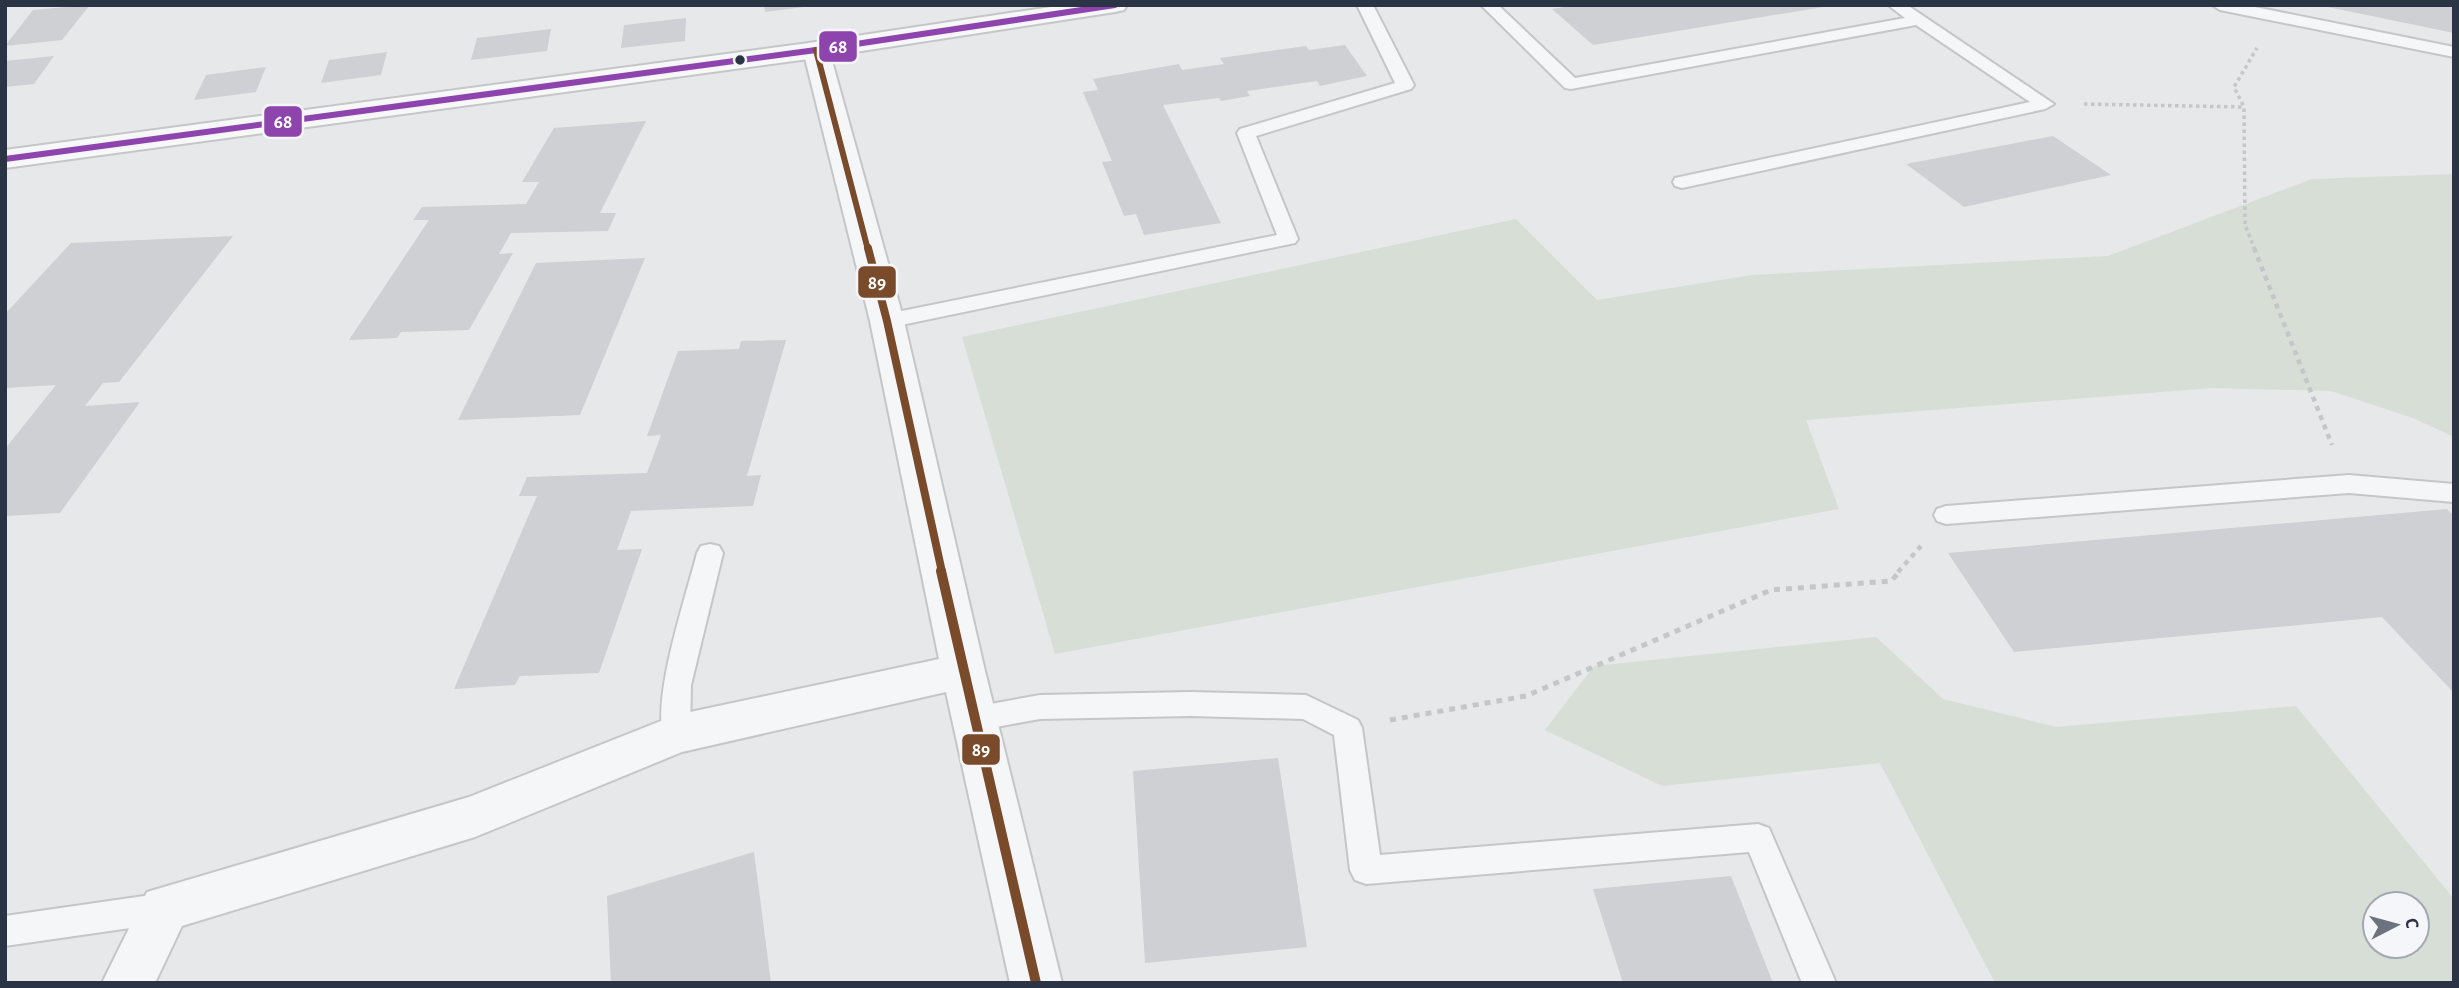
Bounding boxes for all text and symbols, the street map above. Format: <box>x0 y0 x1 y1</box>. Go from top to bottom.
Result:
line badge: 68 <box>818 30 858 63</box>
text: 68 <box>829 38 847 57</box>
unlabelled marker <box>733 53 747 67</box>
line badge: 68 <box>263 105 303 138</box>
text: 68 <box>274 113 292 132</box>
line badge: 89 <box>857 265 897 299</box>
text: 89 <box>868 274 886 293</box>
line badge: 89 <box>961 733 1001 766</box>
text: 89 <box>972 741 990 760</box>
north arrow <box>2361 890 2431 960</box>
text: С <box>2401 917 2421 930</box>

